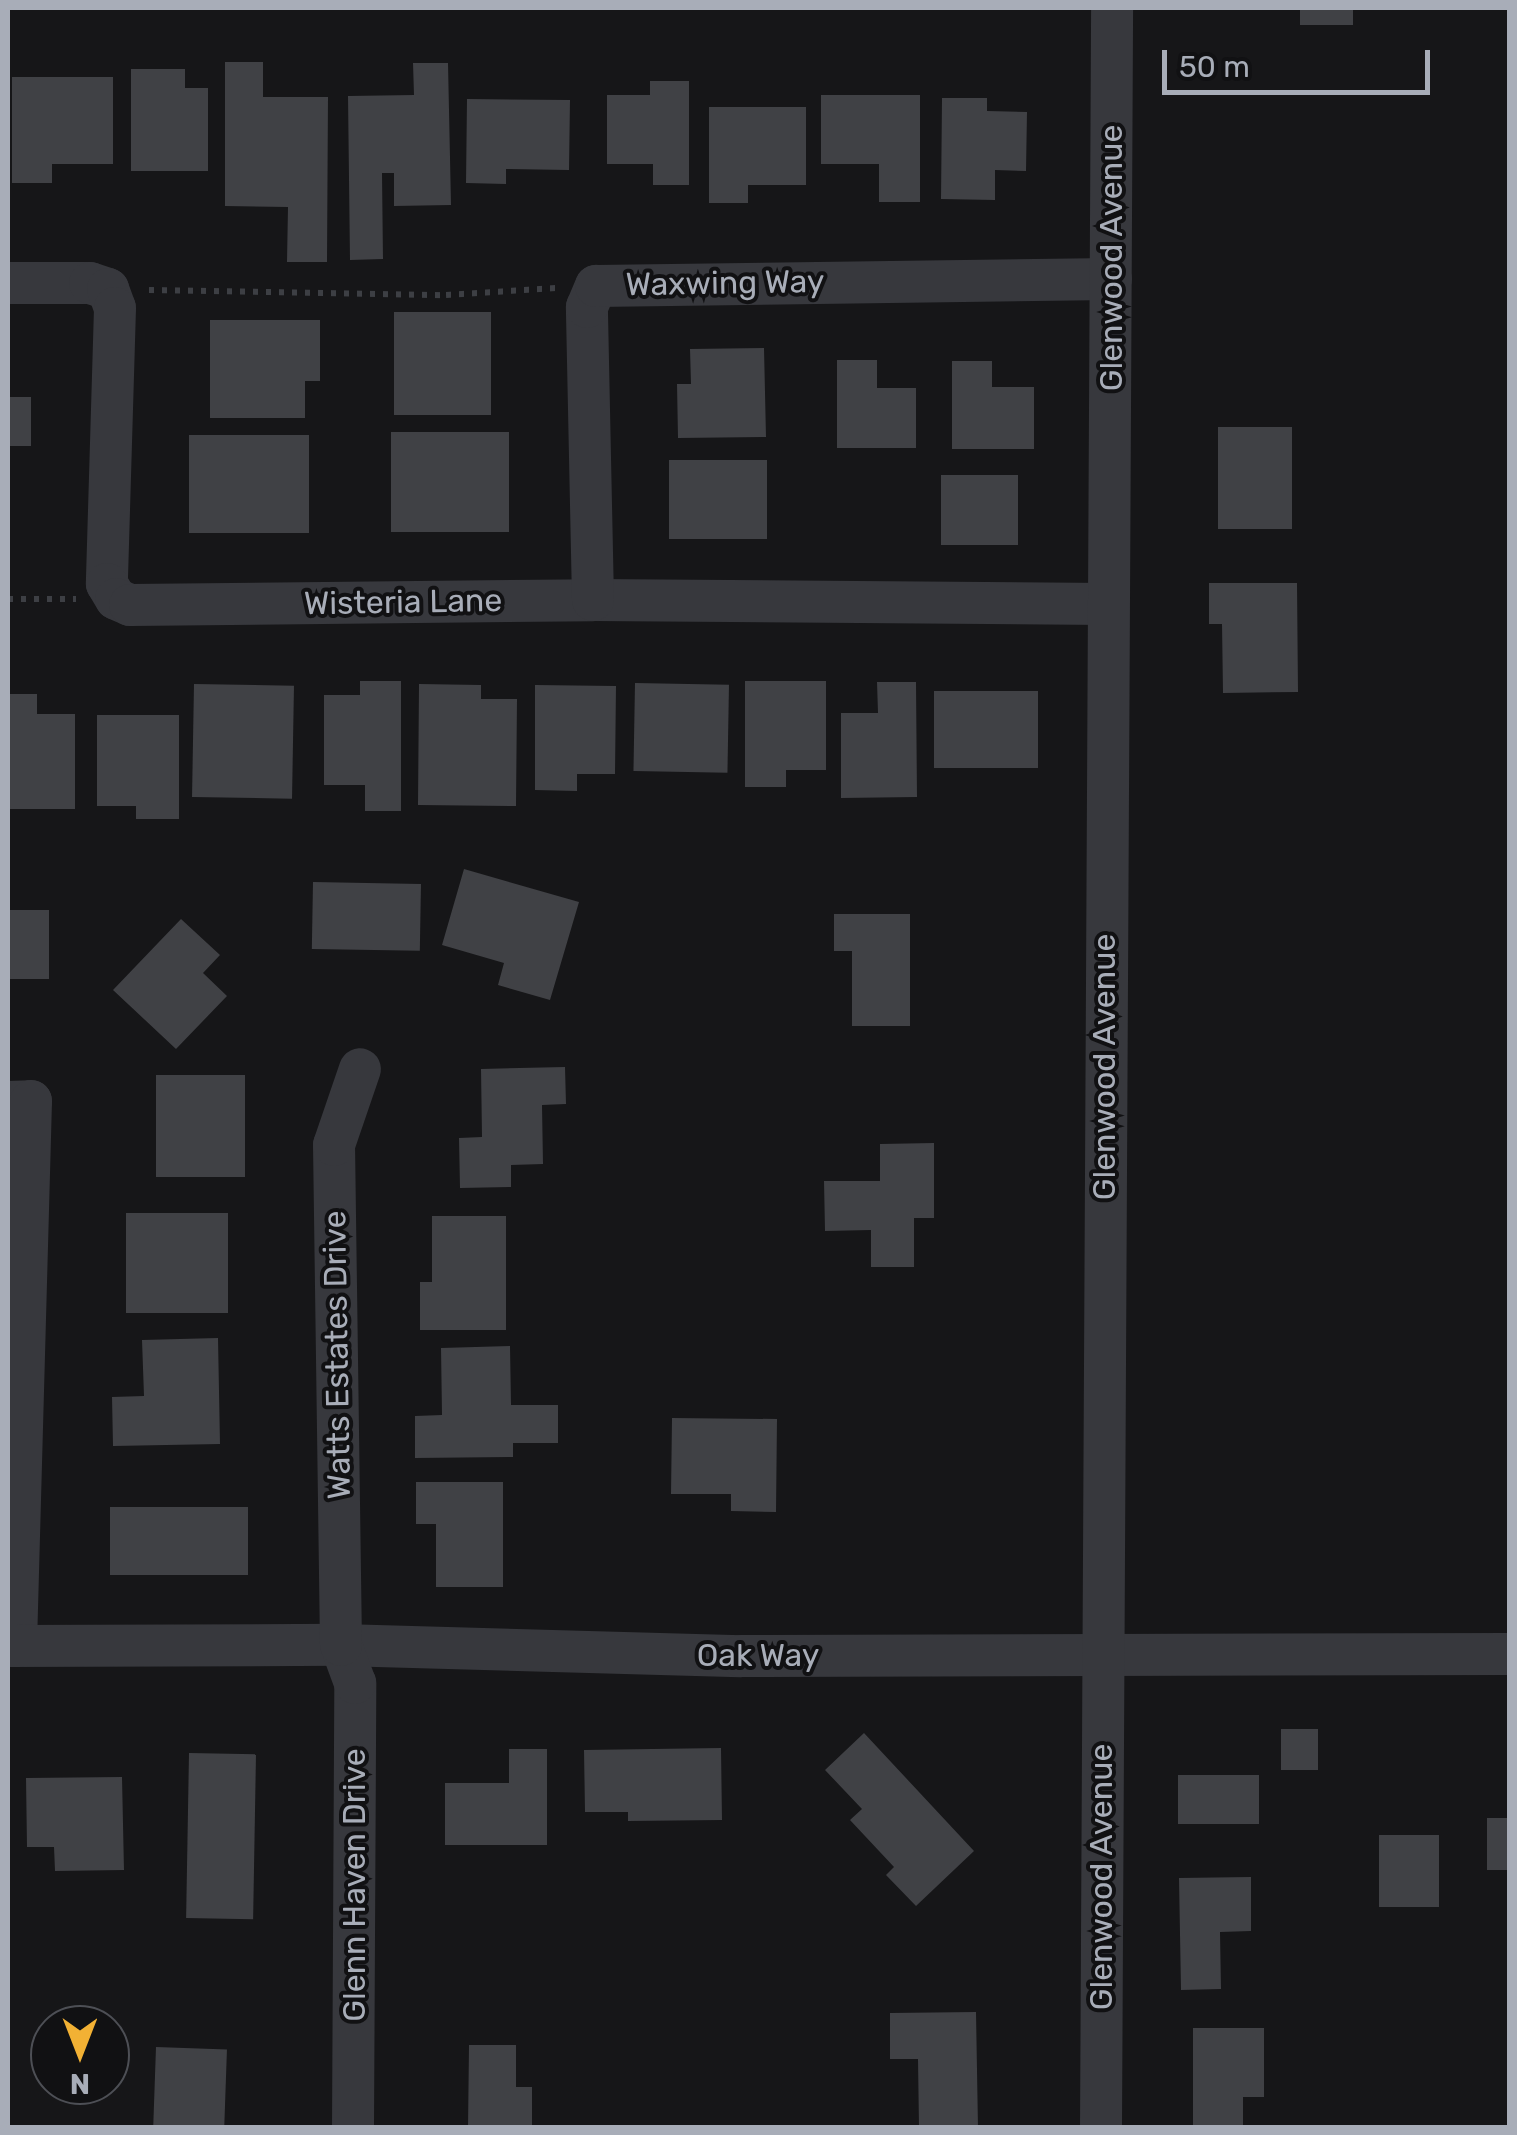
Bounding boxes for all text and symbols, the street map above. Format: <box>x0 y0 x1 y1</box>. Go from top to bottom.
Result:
scale bar <box>1167 30 1434 92</box>
text: 50 m <box>1179 49 1250 85</box>
street label: Glenwood Avenue <box>1092 124 1130 392</box>
street label: Waxwing Way <box>625 262 825 304</box>
street label: Wisteria Lane <box>303 581 503 623</box>
street label: Glenwood Avenue <box>1085 933 1123 1201</box>
street label: Watts Estates Drive <box>315 1210 359 1500</box>
street label: Oak Way <box>696 1636 820 1674</box>
street label: Glenwood Avenue <box>1082 1743 1120 2011</box>
street label: Glenn Haven Drive <box>335 1748 373 2022</box>
north arrow <box>30 2005 130 2105</box>
text: N <box>70 2067 90 2100</box>

